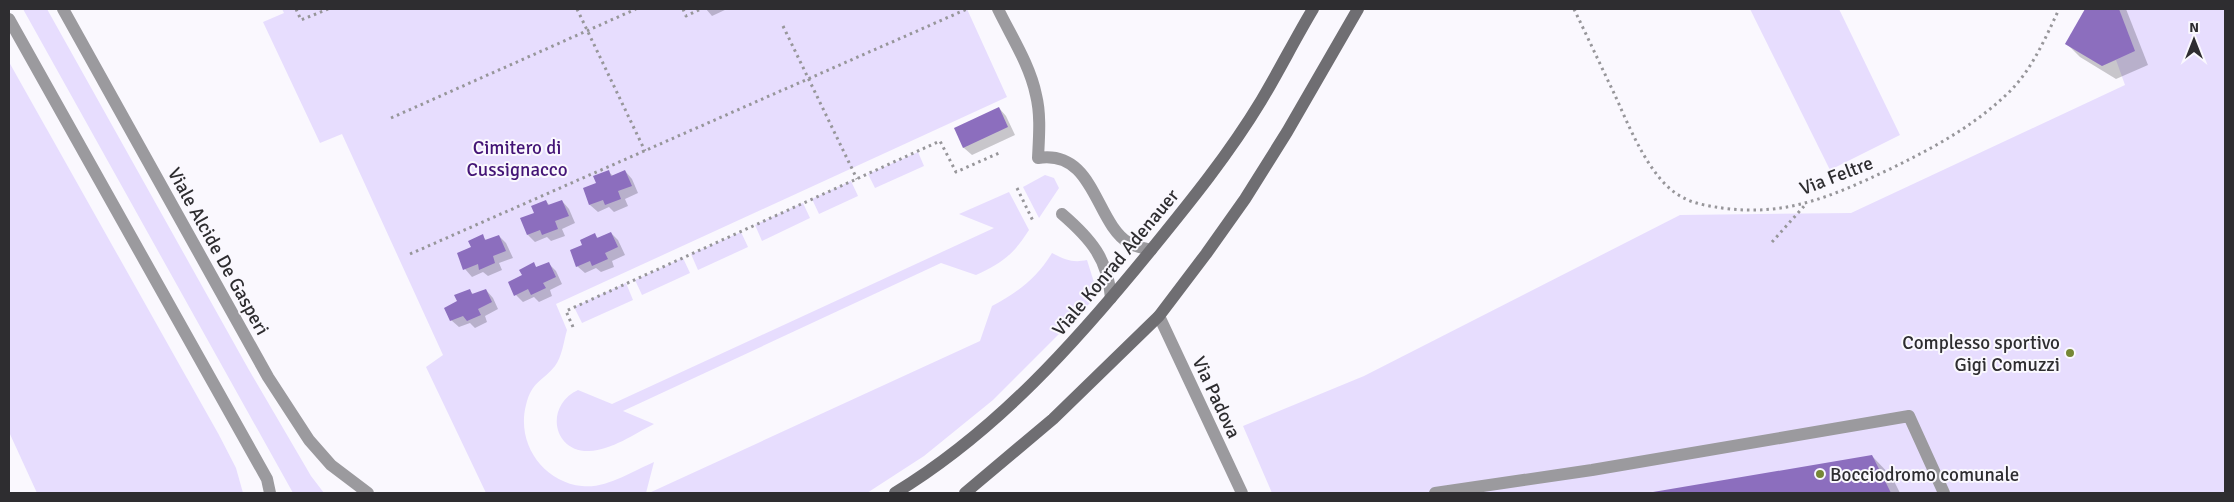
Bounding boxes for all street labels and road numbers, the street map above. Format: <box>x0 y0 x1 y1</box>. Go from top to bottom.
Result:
street label: Via Feltre <box>1796 151 1877 201</box>
street label: Viale Alcide De Gasperi <box>162 164 274 339</box>
street label: Viale Konrad Adenauer <box>1047 184 1184 341</box>
street label: Via Padova <box>1187 353 1246 442</box>

